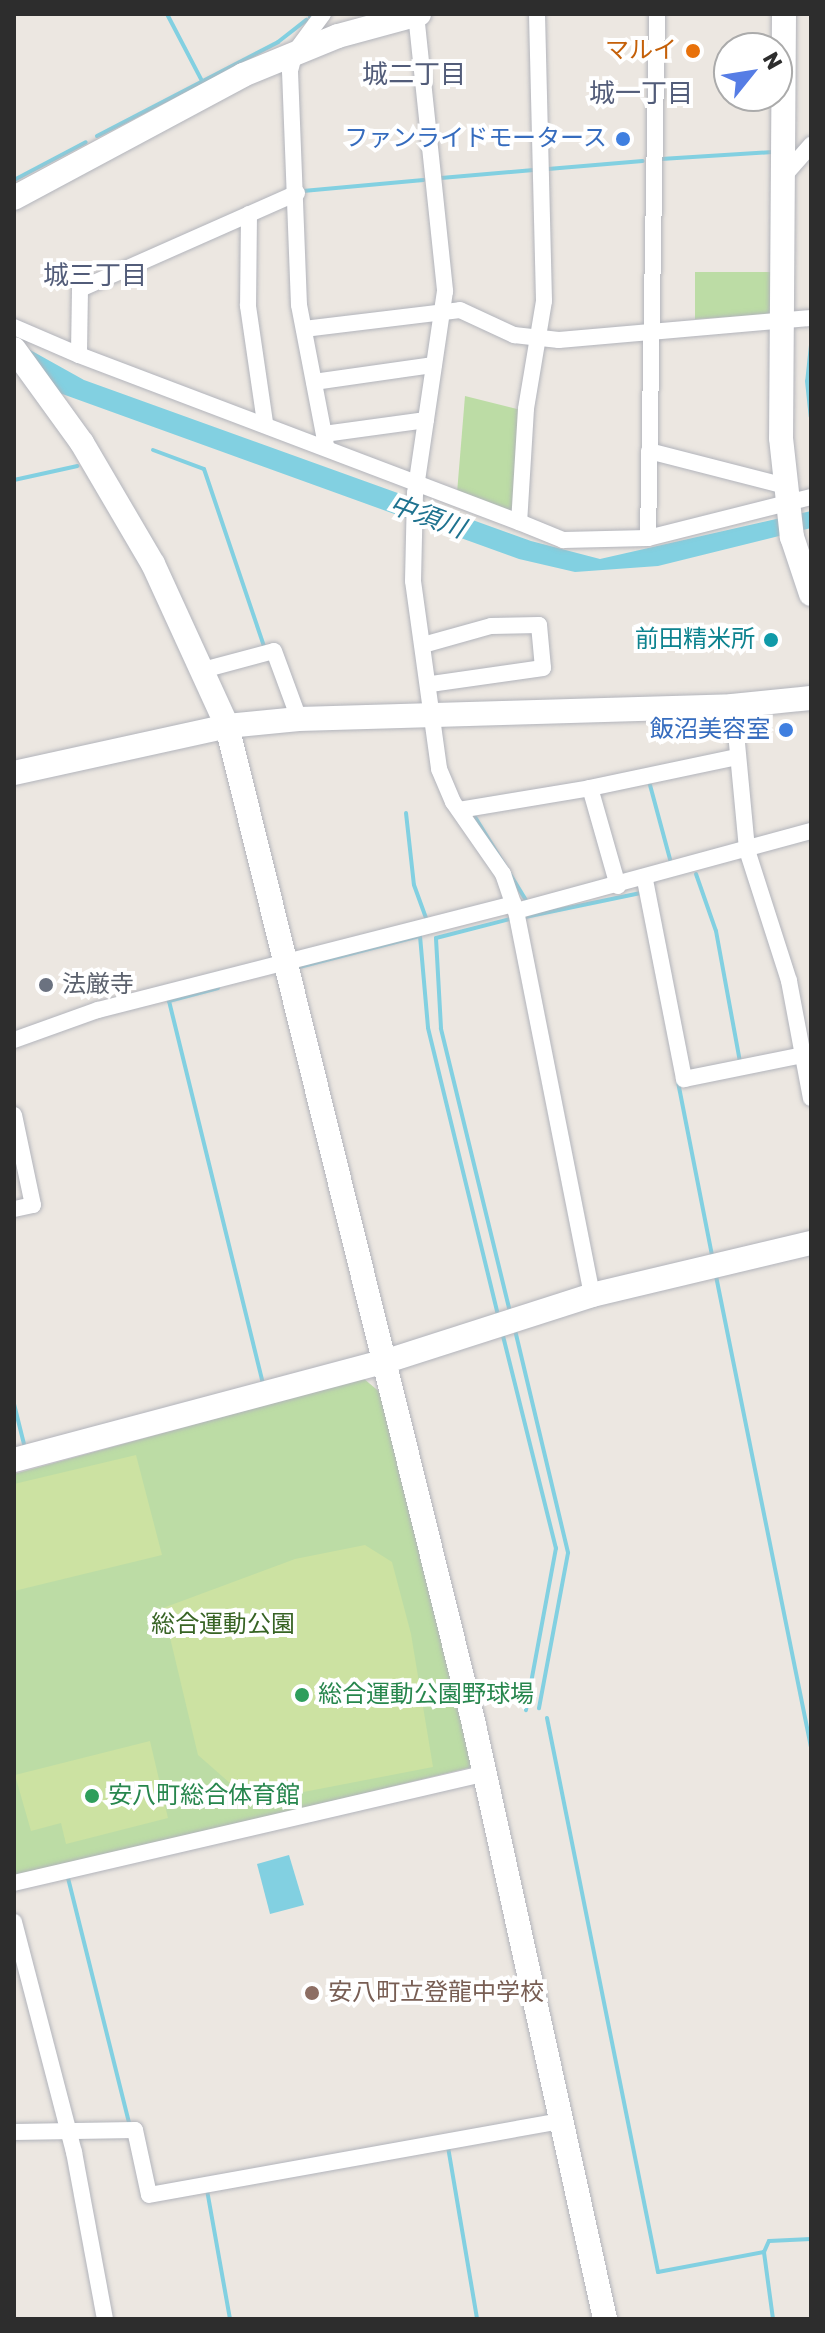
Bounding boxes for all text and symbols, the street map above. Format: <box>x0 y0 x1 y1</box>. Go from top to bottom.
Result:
north arrow <box>713 32 793 112</box>
place label: マルイ <box>605 37 677 65</box>
marker: マルイ <box>684 42 702 60</box>
text: N <box>757 47 788 74</box>
district label: 城二丁目 <box>362 59 466 91</box>
district label: 城一丁目 <box>589 78 693 110</box>
place label: ファンライドモータース <box>343 125 607 153</box>
marker: ファンライドモータース <box>614 130 632 148</box>
district label: 城三丁目 <box>43 260 147 292</box>
water label: 中須川 <box>385 489 469 545</box>
place label: 前田精米所 <box>635 626 755 654</box>
marker: 前田精米所 <box>762 631 780 649</box>
place label: 飯沼美容室 <box>650 716 770 744</box>
marker: 飯沼美容室 <box>777 721 795 739</box>
place label: 法厳寺 <box>62 971 134 999</box>
marker: 法厳寺 <box>37 976 55 994</box>
park label: 総合運動公園 <box>151 1611 295 1639</box>
place label: 総合運動公園野球場 <box>318 1681 534 1709</box>
marker: 総合運動公園野球場 <box>293 1686 311 1704</box>
place label: 安八町総合体育館 <box>108 1782 300 1810</box>
marker: 安八町総合体育館 <box>83 1787 101 1805</box>
place label: 安八町立登龍中学校 <box>328 1979 544 2007</box>
marker: 安八町立登龍中学校 <box>303 1984 321 2002</box>

